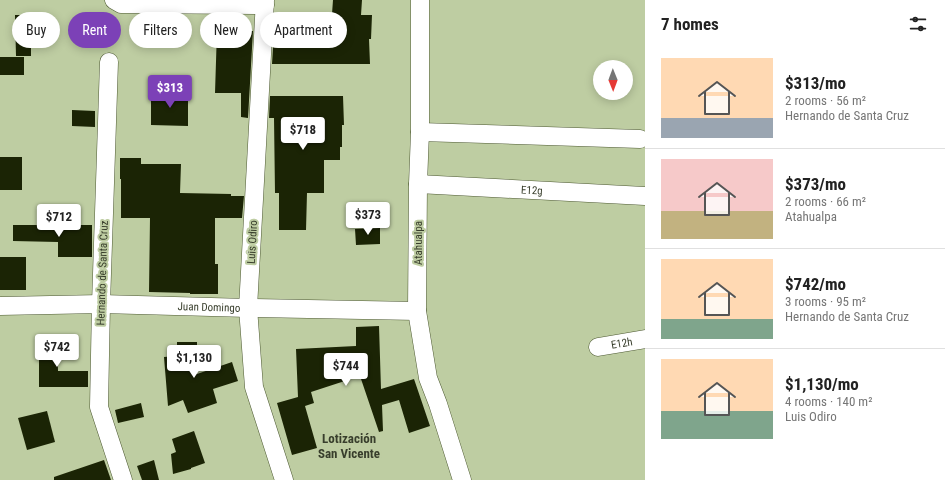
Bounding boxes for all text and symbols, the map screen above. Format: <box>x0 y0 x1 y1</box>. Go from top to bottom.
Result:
chip: Buy <box>12 12 60 48</box>
chip: Rent <box>68 12 121 48</box>
chip: Filters <box>129 12 192 48</box>
chip: New <box>200 12 252 48</box>
chip: Apartment <box>260 12 347 48</box>
icon: filters <box>907 13 929 35</box>
text: 7 homes <box>661 14 719 34</box>
north arrow <box>593 60 633 100</box>
map controls <box>593 60 633 100</box>
text: $313/mo <box>785 73 846 93</box>
icon: home <box>693 74 741 122</box>
pin: $313 <box>146 75 194 109</box>
text: $313 <box>157 80 183 95</box>
text: 2 rooms · 56 m² <box>785 93 866 108</box>
text: Hernando de Santa Cruz <box>785 108 909 123</box>
pin: $718 <box>279 117 327 151</box>
text: $718 <box>290 122 316 137</box>
text: $373/mo <box>785 174 846 194</box>
icon: home <box>693 175 741 223</box>
street label: E12g <box>521 183 543 198</box>
text: 2 rooms · 66 m² <box>785 194 866 209</box>
pin: $373 <box>344 202 392 236</box>
pin: $712 <box>35 204 83 238</box>
text: $373 <box>355 207 381 222</box>
text: $712 <box>46 209 72 224</box>
text: Atahualpa <box>785 209 837 224</box>
street label: Luis Odiro <box>245 219 260 264</box>
street label: Hernando de Santa Cruz <box>94 220 111 326</box>
street label: Atahualpa <box>412 221 425 265</box>
text: $742/mo <box>785 274 846 294</box>
icon: home <box>693 275 741 323</box>
text: 3 rooms · 95 m² <box>785 294 866 309</box>
street label: Juan Domingo <box>177 300 241 315</box>
text: Hernando de Santa Cruz <box>785 309 909 324</box>
pin: $742 <box>33 334 81 368</box>
street label: E12h <box>610 335 634 352</box>
text: $742 <box>44 339 70 354</box>
pin: $1,130 <box>161 345 227 379</box>
text: $1,130 <box>176 350 212 365</box>
pin: $744 <box>322 353 370 387</box>
text: $744 <box>333 358 359 373</box>
text: $1,130/mo <box>785 374 859 394</box>
icon: home <box>693 375 741 423</box>
text: 4 rooms · 140 m² <box>785 394 872 409</box>
text: Luis Odiro <box>785 409 837 424</box>
district label: Lotización San Vicente <box>318 431 380 461</box>

